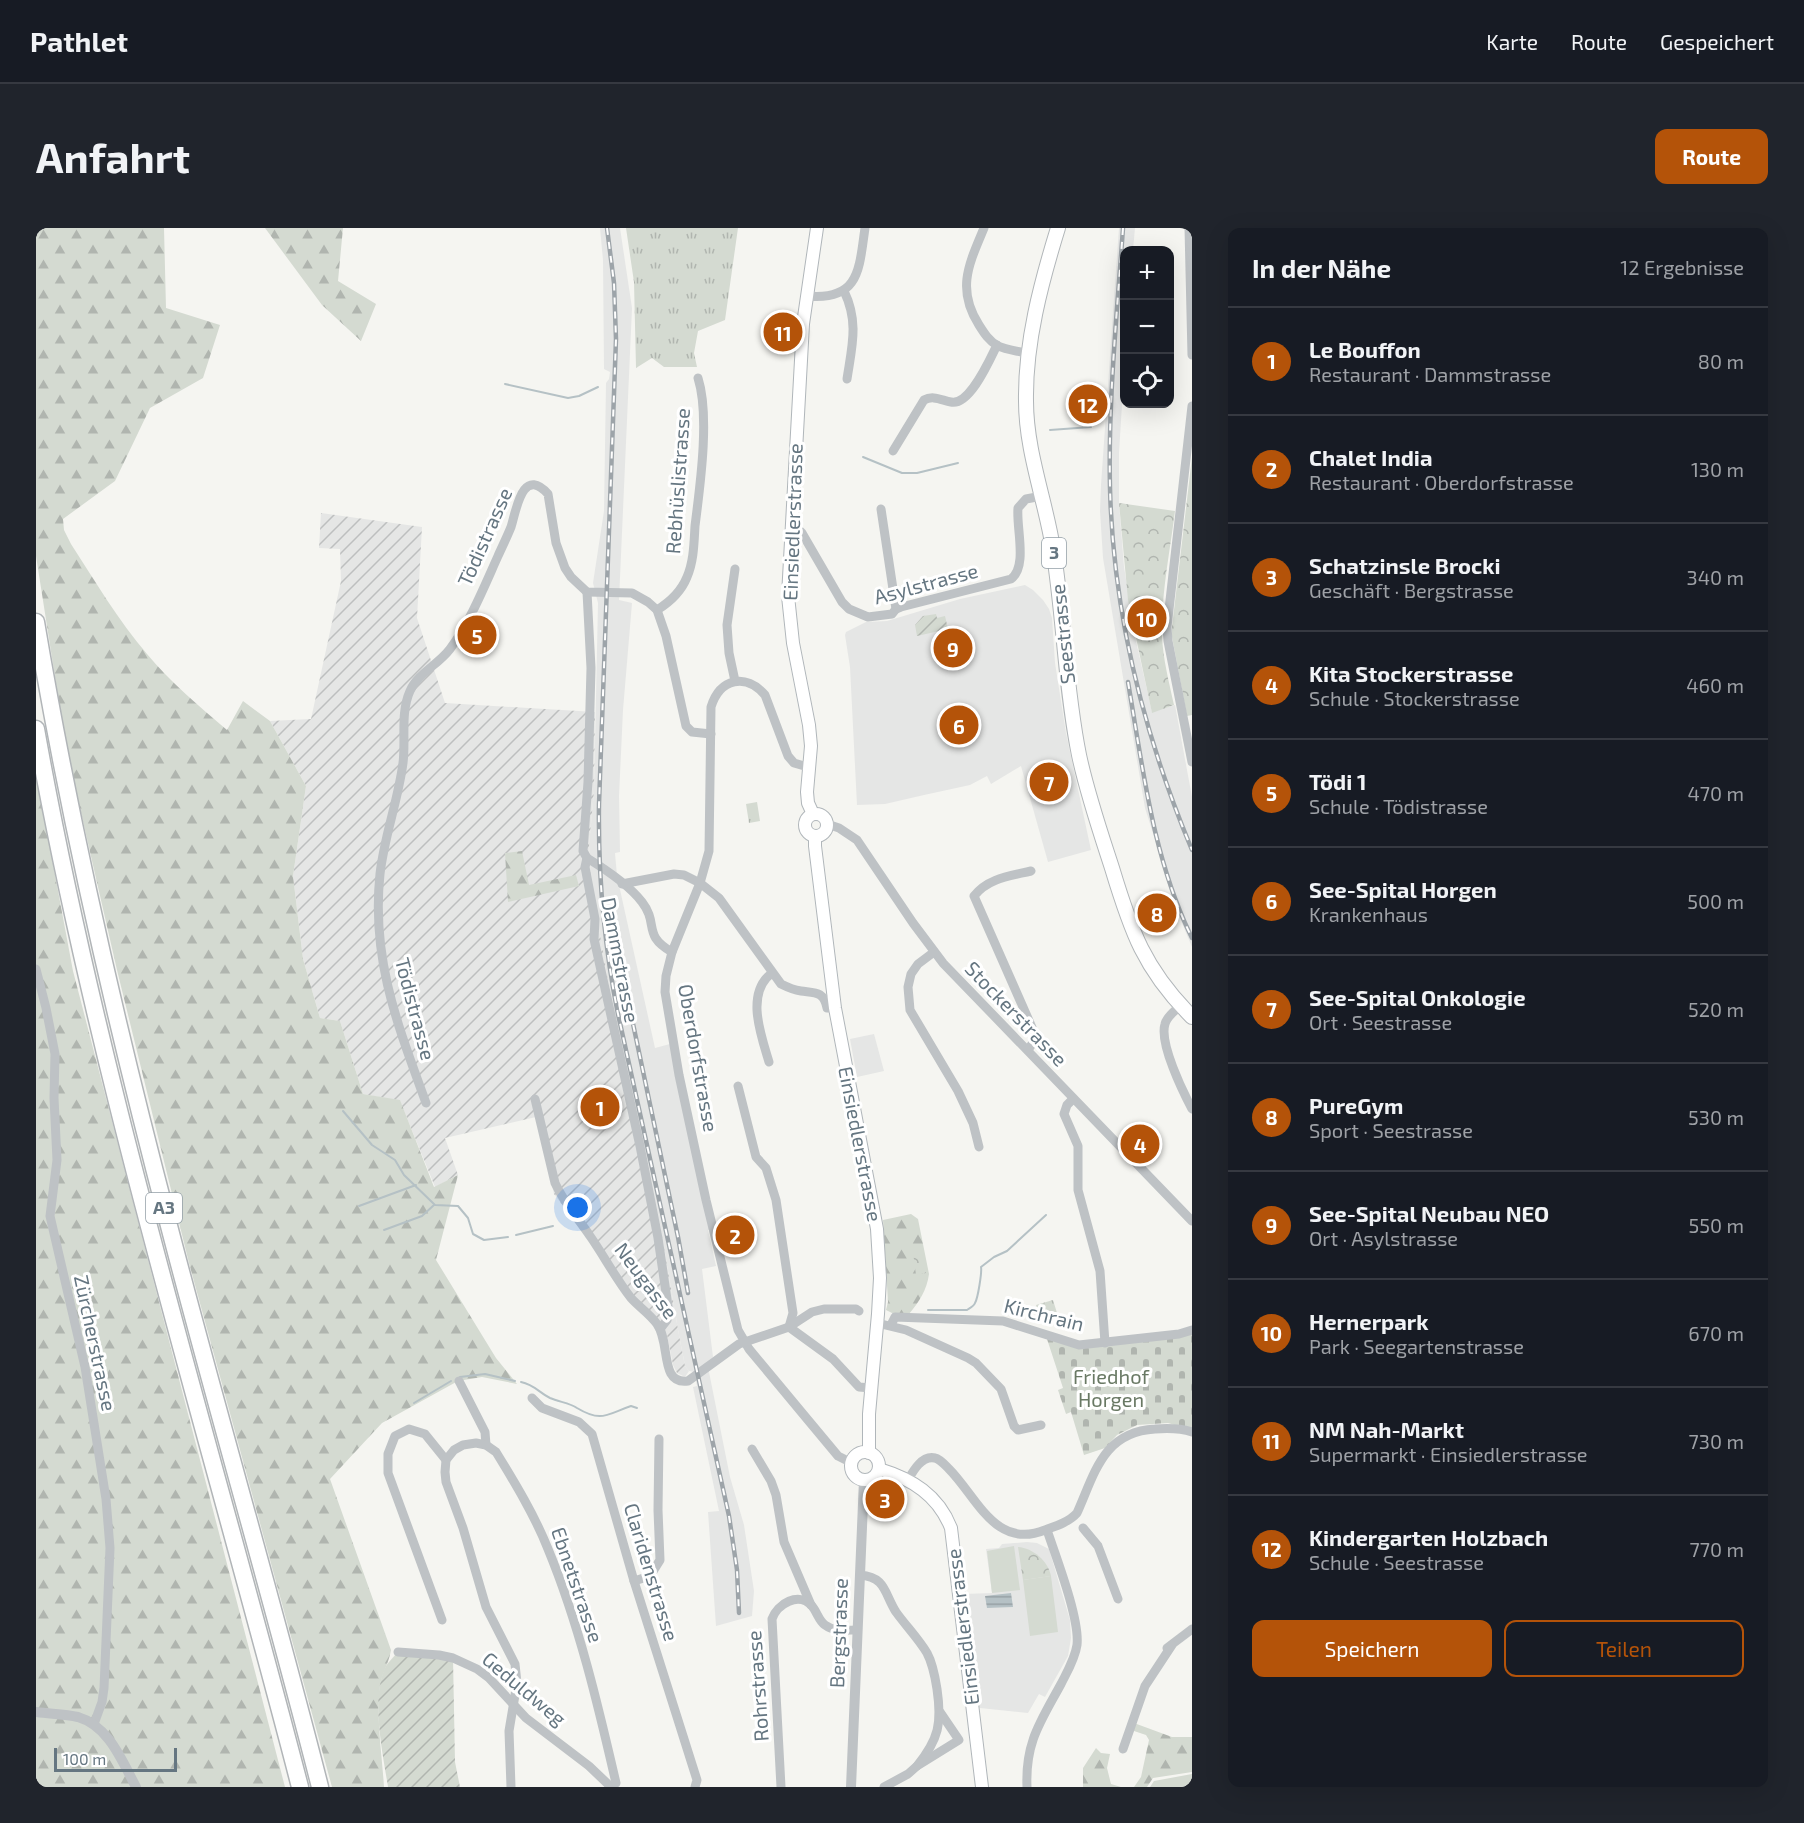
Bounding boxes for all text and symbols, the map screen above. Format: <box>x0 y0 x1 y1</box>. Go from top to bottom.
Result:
text: Pathlet <box>30 24 128 58</box>
text: Karte <box>1486 29 1538 54</box>
text: Route <box>1571 29 1627 54</box>
text: Gespeichert <box>1660 29 1774 54</box>
button: Route <box>1655 129 1768 184</box>
text: Anfahrt <box>36 131 190 181</box>
map controls <box>1120 246 1174 408</box>
button: + <box>1120 246 1174 300</box>
text: In der Nähe <box>1252 252 1391 283</box>
text: 12 Ergebnisse <box>1620 255 1744 279</box>
button: − <box>1120 300 1174 354</box>
pin: 11 <box>764 310 802 354</box>
text: Le Bouffon <box>1309 336 1421 362</box>
text: 1 <box>1267 349 1276 373</box>
text: 80 m <box>1698 349 1744 373</box>
button: locate <box>1120 354 1174 408</box>
text: Restaurant · Dammstrasse <box>1309 362 1551 386</box>
pin: 12 <box>1068 382 1108 426</box>
street label: Rebhüslistrasse <box>660 407 694 555</box>
street label: Einsiedlerstrasse <box>777 443 807 601</box>
text: Chalet India <box>1309 444 1433 470</box>
text: 2 <box>1266 457 1277 481</box>
text: 130 m <box>1691 457 1744 481</box>
text: Restaurant · Oberdorfstrasse <box>1309 470 1574 494</box>
street label: Tödistrasse <box>452 484 516 589</box>
road number: 3 <box>1042 538 1066 568</box>
text: Schatzinsle Brocki <box>1309 552 1501 578</box>
street label: Asylstrasse <box>871 558 980 608</box>
text: 3 <box>1266 565 1277 589</box>
text: 340 m <box>1687 565 1744 589</box>
text: Geschäft · Bergstrasse <box>1309 578 1514 602</box>
street label: Seestrasse <box>1045 583 1079 685</box>
pin: 10 <box>1128 596 1166 640</box>
pin: 5 <box>458 612 496 658</box>
pin: 9 <box>934 626 972 670</box>
text: Kita Stockerstrasse <box>1309 660 1513 686</box>
text: 4 <box>1265 673 1278 697</box>
text: 460 m <box>1686 673 1744 697</box>
text: Schule · Stockerstrasse <box>1309 686 1520 710</box>
pin: 6 <box>940 702 978 748</box>
pin: 7 <box>1030 760 1068 804</box>
text: Tödi 1 <box>1309 768 1367 794</box>
text: 5 <box>1266 781 1277 805</box>
text: 470 m <box>1687 781 1744 805</box>
text: Schule · Tödistrasse <box>1309 794 1488 818</box>
text: See-Spital Horgen <box>1309 876 1497 902</box>
text: 6 <box>1266 889 1277 913</box>
text: 500 m <box>1687 889 1744 913</box>
pin: 8 <box>1138 890 1176 936</box>
street label: Dammstrasse <box>597 895 645 1025</box>
text: Krankenhaus <box>1309 902 1428 926</box>
street label: Tödistrasse <box>391 955 441 1063</box>
street label: Stockerstrasse <box>961 956 1073 1071</box>
street label: Oberdorfstrasse <box>674 982 724 1134</box>
text: See-Spital Onkologie <box>1309 984 1526 1010</box>
text: 7 <box>1266 997 1277 1021</box>
text: 520 m <box>1688 997 1744 1021</box>
text: Ort · Seestrasse <box>1309 1010 1452 1034</box>
street label: Einsiedlerstrasse <box>834 1064 888 1223</box>
pin: 1 <box>580 1084 620 1130</box>
text: PureGym <box>1309 1092 1403 1118</box>
text: 8 <box>1265 1105 1278 1129</box>
text: 530 m <box>1688 1105 1744 1129</box>
text: Sport · Seestrasse <box>1309 1118 1473 1142</box>
pin: 4 <box>1120 1122 1160 1166</box>
road number: A3 <box>146 1193 182 1223</box>
your location <box>563 1193 592 1222</box>
text: See-Spital Neubau NEO <box>1309 1200 1549 1226</box>
pin: 2 <box>716 1212 754 1258</box>
text: 9 <box>1266 1213 1277 1237</box>
text: 550 m <box>1689 1213 1744 1237</box>
text: Ort · Asylstrasse <box>1309 1226 1458 1250</box>
street label: Neugasse <box>610 1237 683 1323</box>
street label: Zürcherstrasse <box>70 1273 122 1413</box>
street label: Kirchrain <box>1002 1293 1087 1336</box>
text: Hernerpark <box>1309 1308 1428 1334</box>
text: 10 <box>1261 1321 1282 1345</box>
text: 670 m <box>1688 1321 1744 1345</box>
text: Park · Seegartenstrasse <box>1309 1334 1524 1358</box>
park label: Friedhof Horgen <box>1073 1364 1149 1411</box>
text: NM Nah-Markt <box>1309 1416 1464 1442</box>
text: 11 <box>1263 1429 1280 1453</box>
text: 730 m <box>1689 1429 1744 1453</box>
text: Supermarkt · Einsiedlerstrasse <box>1309 1442 1588 1466</box>
pin: 3 <box>866 1476 904 1522</box>
street label: Claridenstrasse <box>620 1500 684 1644</box>
street label: Ebnetstrasse <box>547 1524 609 1646</box>
text: Kindergarten Holzbach <box>1309 1524 1548 1550</box>
text: 12 <box>1261 1537 1282 1561</box>
text: 770 m <box>1689 1537 1744 1561</box>
street label: Einsiedlerstrasse <box>940 1547 984 1707</box>
text: Schule · Seestrasse <box>1309 1550 1484 1574</box>
street label: Bergstrasse <box>824 1578 852 1688</box>
button: Speichern <box>1252 1620 1492 1677</box>
button: Teilen <box>1504 1620 1744 1677</box>
street label: Rohrstrasse <box>741 1630 773 1742</box>
street label: Geduldweg <box>478 1646 571 1730</box>
scale bar <box>54 1745 177 1772</box>
text: 100 m <box>63 1749 106 1768</box>

